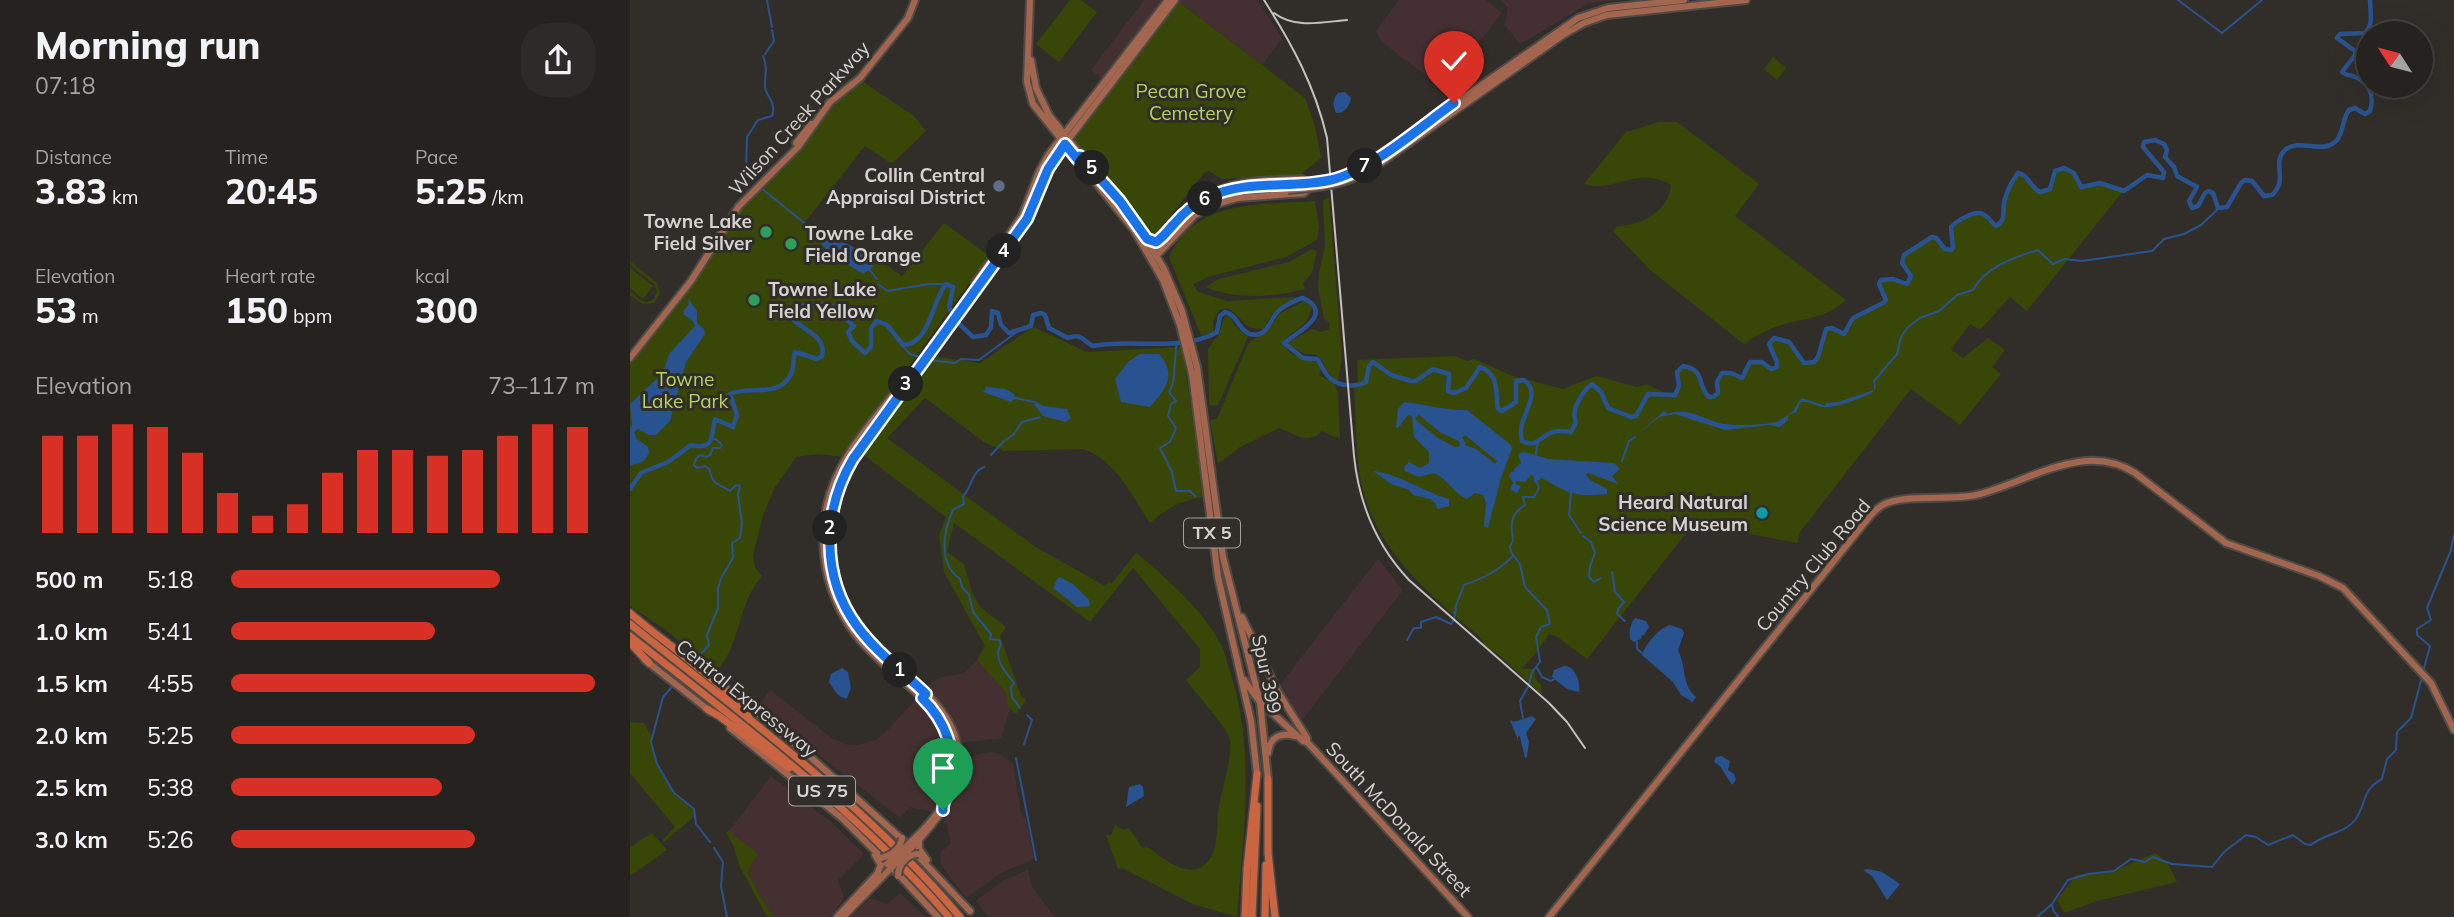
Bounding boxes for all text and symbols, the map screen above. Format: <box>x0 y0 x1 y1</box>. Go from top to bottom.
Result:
text: Morning run <box>35 21 261 69</box>
north arrow <box>2356 21 2432 98</box>
map controls <box>2356 21 2433 98</box>
button: share <box>521 23 595 97</box>
pin <box>1424 31 1484 103</box>
street label: Wilson Creek Parkway <box>723 36 875 200</box>
icon: check <box>1435 42 1473 80</box>
text: 07:18 <box>35 71 95 100</box>
park label: Pecan Grove Cemetery <box>1136 79 1246 125</box>
text: Distance <box>35 145 112 169</box>
text: Time <box>225 145 268 169</box>
text: Pace <box>415 145 458 169</box>
pin: 7 <box>1348 148 1382 184</box>
pin: 5 <box>1074 150 1110 186</box>
text: 7 <box>1359 153 1370 177</box>
text: 5 <box>1086 155 1097 179</box>
place label: Collin Central Appraisal District <box>826 163 985 209</box>
text: 3.83 <box>35 169 107 213</box>
text: 20:45 <box>225 169 318 213</box>
text: 5:25 <box>415 169 487 213</box>
marker: Collin Central Appraisal District <box>991 178 1007 194</box>
pin: 6 <box>1188 182 1222 216</box>
text: km <box>107 185 139 209</box>
text: /km <box>487 185 524 209</box>
text: 6 <box>1199 186 1210 210</box>
place label: Towne Lake Field Silver <box>644 209 753 255</box>
place label: Towne Lake Field Orange <box>805 221 921 267</box>
marker: Towne Lake Field Silver <box>758 224 774 240</box>
pin: 4 <box>986 233 1022 268</box>
marker: Towne Lake Field Orange <box>783 236 799 252</box>
text: 4 <box>998 238 1009 262</box>
text: Elevation <box>35 264 115 288</box>
text: Heart rate <box>225 264 315 288</box>
text: kcal <box>415 264 450 288</box>
place label: Towne Lake Field Yellow <box>768 277 876 323</box>
text: 53 <box>35 288 77 332</box>
text: 150 <box>225 288 288 332</box>
text: 300 <box>415 288 478 332</box>
marker: Towne Lake Field Yellow <box>746 292 762 308</box>
text: m <box>77 304 99 328</box>
text: bpm <box>288 304 332 328</box>
pin: 3 <box>888 366 924 402</box>
park label: Towne Lake Park <box>642 367 729 413</box>
text: Elevation <box>35 371 132 400</box>
text: 73–117 m <box>488 371 595 400</box>
text: 3 <box>900 371 911 395</box>
place label: Heard Natural Science Museum <box>1598 490 1748 536</box>
street label: Country Club Road <box>1750 494 1876 636</box>
marker: Heard Natural Science Museum <box>1754 505 1770 521</box>
pin: 2 <box>812 510 848 546</box>
text: 2 <box>824 515 835 539</box>
road number: TX 5 <box>1184 518 1240 548</box>
text: 500 m <box>35 565 103 594</box>
text: 5:18 <box>147 565 194 594</box>
text: 1.0 km <box>35 617 108 646</box>
text: 5:41 <box>147 617 194 646</box>
street label: Spur 399 <box>1247 632 1287 716</box>
street label: Central Expressway <box>672 634 822 762</box>
pin: 1 <box>882 652 918 688</box>
text: 1 <box>894 657 905 681</box>
text: 1.5 km <box>35 669 108 698</box>
text: 4:55 <box>147 669 194 698</box>
text: 2.0 km <box>35 721 108 750</box>
text: 5:25 <box>147 721 194 750</box>
street label: South McDonald Street <box>1321 737 1477 902</box>
pin <box>913 738 973 810</box>
icon: arrive <box>924 749 962 787</box>
text: 2.5 km <box>35 773 108 802</box>
text: 5:38 <box>147 773 194 802</box>
road number: US 75 <box>789 776 855 806</box>
text: 3.0 km <box>35 825 108 854</box>
text: 5:26 <box>147 825 194 854</box>

